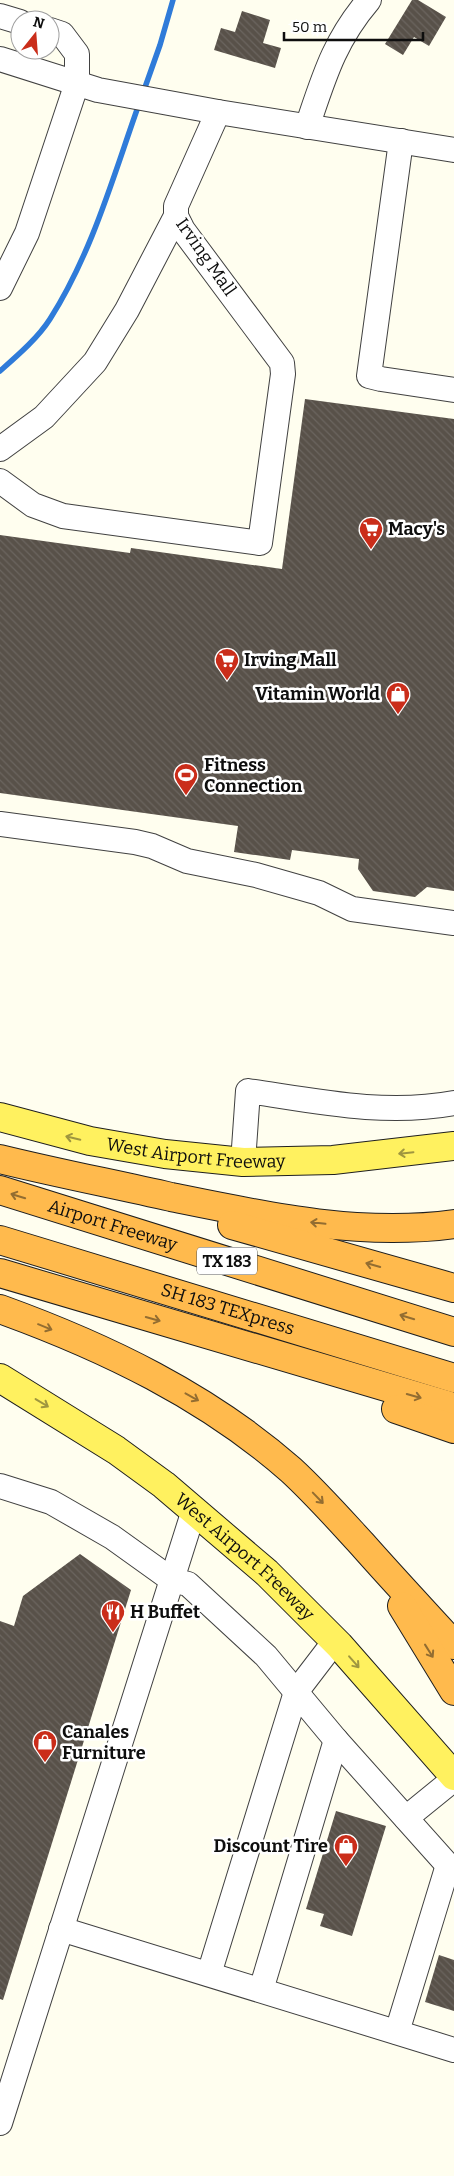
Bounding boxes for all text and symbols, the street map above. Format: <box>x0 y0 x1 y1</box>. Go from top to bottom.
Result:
north arrow <box>10 10 60 60</box>
scale bar <box>284 10 423 42</box>
text: N <box>31 13 46 33</box>
text: 50 m <box>292 18 328 36</box>
street label: Irving Mall <box>171 214 241 300</box>
supermarket icon: Macy's <box>358 516 384 550</box>
place label: Macy's <box>388 518 445 540</box>
supermarket icon: Irving Mall <box>214 647 240 681</box>
place label: Irving Mall <box>244 649 337 671</box>
shop icon: Vitamin World <box>385 681 411 715</box>
place label: Vitamin World <box>255 683 380 705</box>
place label: Fitness Connection <box>204 754 303 797</box>
sports icon: Fitness Connection <box>173 762 199 796</box>
one-way arrow <box>66 1133 82 1142</box>
street label: West Airport Freeway <box>105 1133 286 1173</box>
one-way arrow <box>398 1148 414 1158</box>
one-way arrow <box>11 1191 27 1200</box>
street label: Airport Freeway <box>45 1195 180 1256</box>
one-way arrow <box>310 1218 326 1228</box>
road number: TX 183 <box>197 1248 257 1274</box>
one-way arrow <box>366 1260 382 1270</box>
street label: SH 183 TEXpress <box>158 1279 297 1340</box>
one-way arrow <box>400 1312 416 1322</box>
one-way arrow <box>144 1315 160 1324</box>
one-way arrow <box>37 1323 52 1333</box>
one-way arrow <box>406 1391 422 1401</box>
one-way arrow <box>184 1392 199 1402</box>
one-way arrow <box>34 1398 48 1408</box>
street label: West Airport Freeway <box>171 1488 319 1625</box>
one-way arrow <box>312 1492 324 1505</box>
restaurant icon: H Buffet <box>100 1599 126 1633</box>
place label: H Buffet <box>130 1601 200 1623</box>
one-way arrow <box>425 1643 435 1657</box>
one-way arrow <box>348 1656 360 1669</box>
place label: Canales Furniture <box>62 1721 146 1764</box>
shop icon: Canales Furniture <box>32 1729 58 1763</box>
shop icon: Discount Tire <box>333 1833 359 1867</box>
place label: Discount Tire <box>214 1835 328 1857</box>

